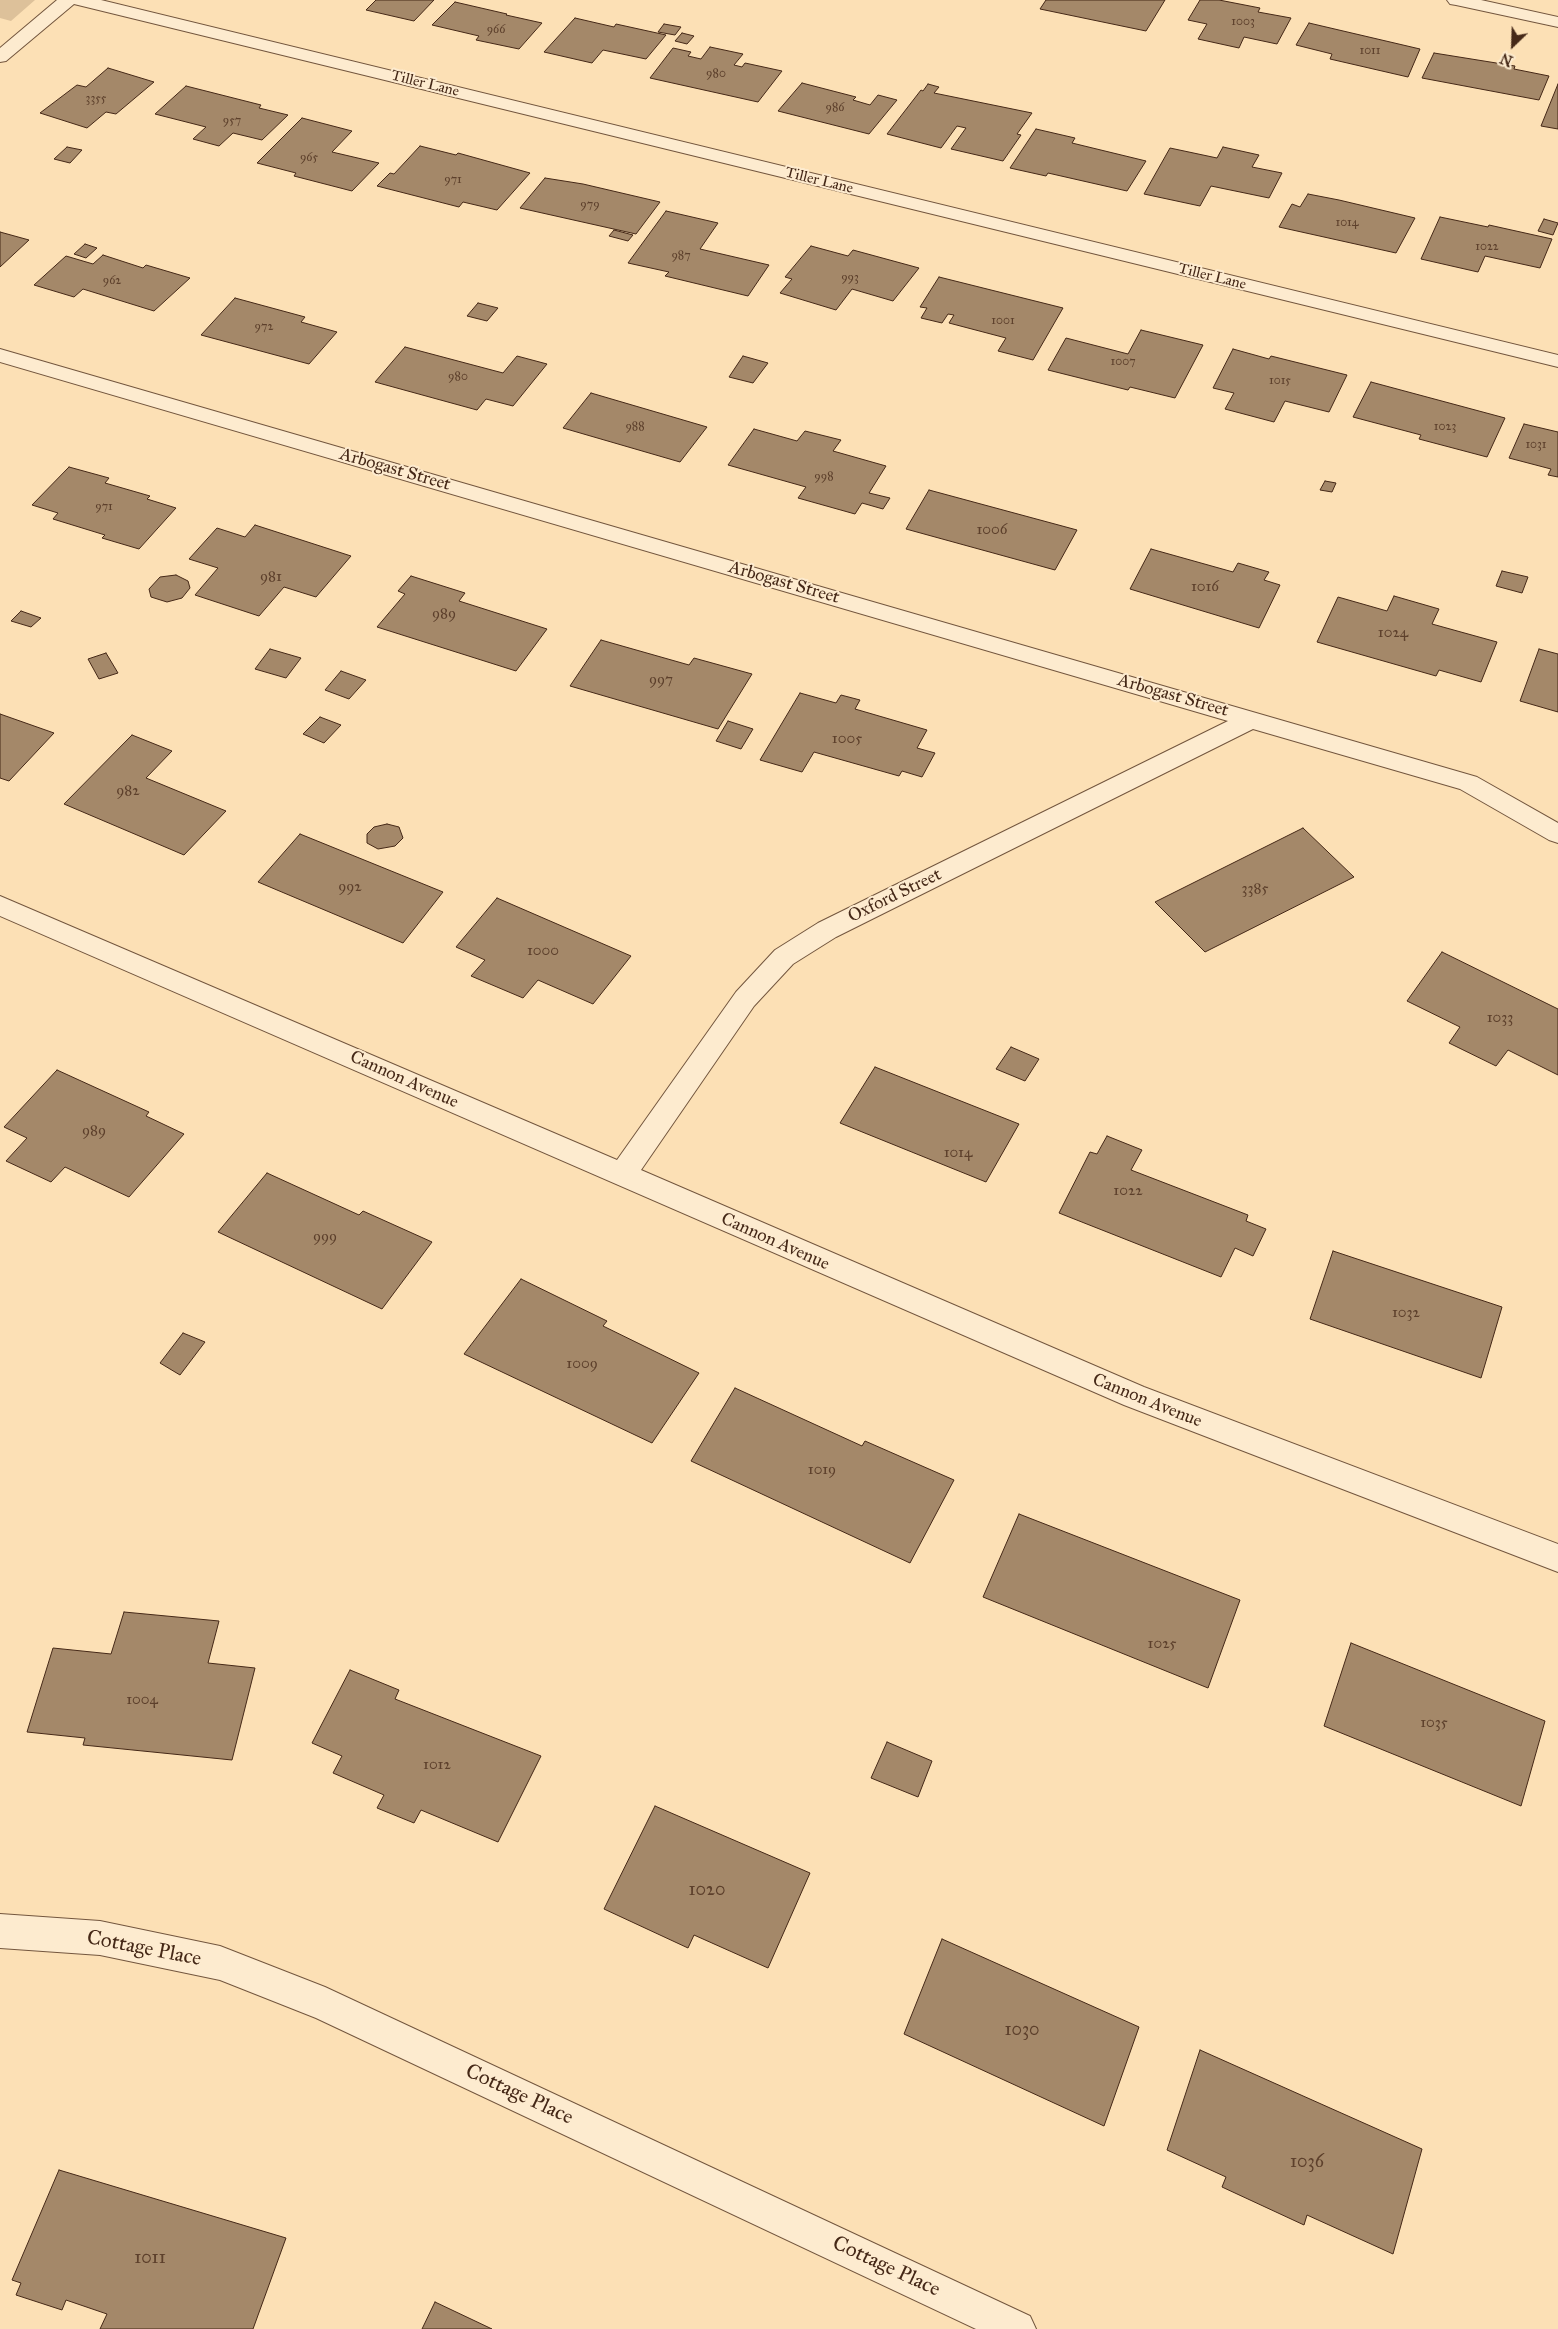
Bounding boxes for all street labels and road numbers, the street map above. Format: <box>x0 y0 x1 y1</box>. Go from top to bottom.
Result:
street label: Tiller Lane <box>389 67 461 101</box>
street label: Tiller Lane <box>783 164 855 198</box>
street label: Tiller Lane <box>1176 260 1248 294</box>
street label: Arbogast Street <box>337 444 453 496</box>
street label: Arbogast Street <box>726 557 842 609</box>
street label: Arbogast Street <box>1115 670 1231 722</box>
street label: Oxford Street <box>845 864 945 928</box>
street label: Cannon Avenue <box>347 1046 461 1114</box>
street label: Cannon Avenue <box>718 1208 832 1276</box>
street label: Cannon Avenue <box>1089 1369 1205 1433</box>
street label: Cottage Place <box>85 1926 203 1972</box>
street label: Cottage Place <box>461 2059 577 2131</box>
street label: Cottage Place <box>828 2231 944 2303</box>

